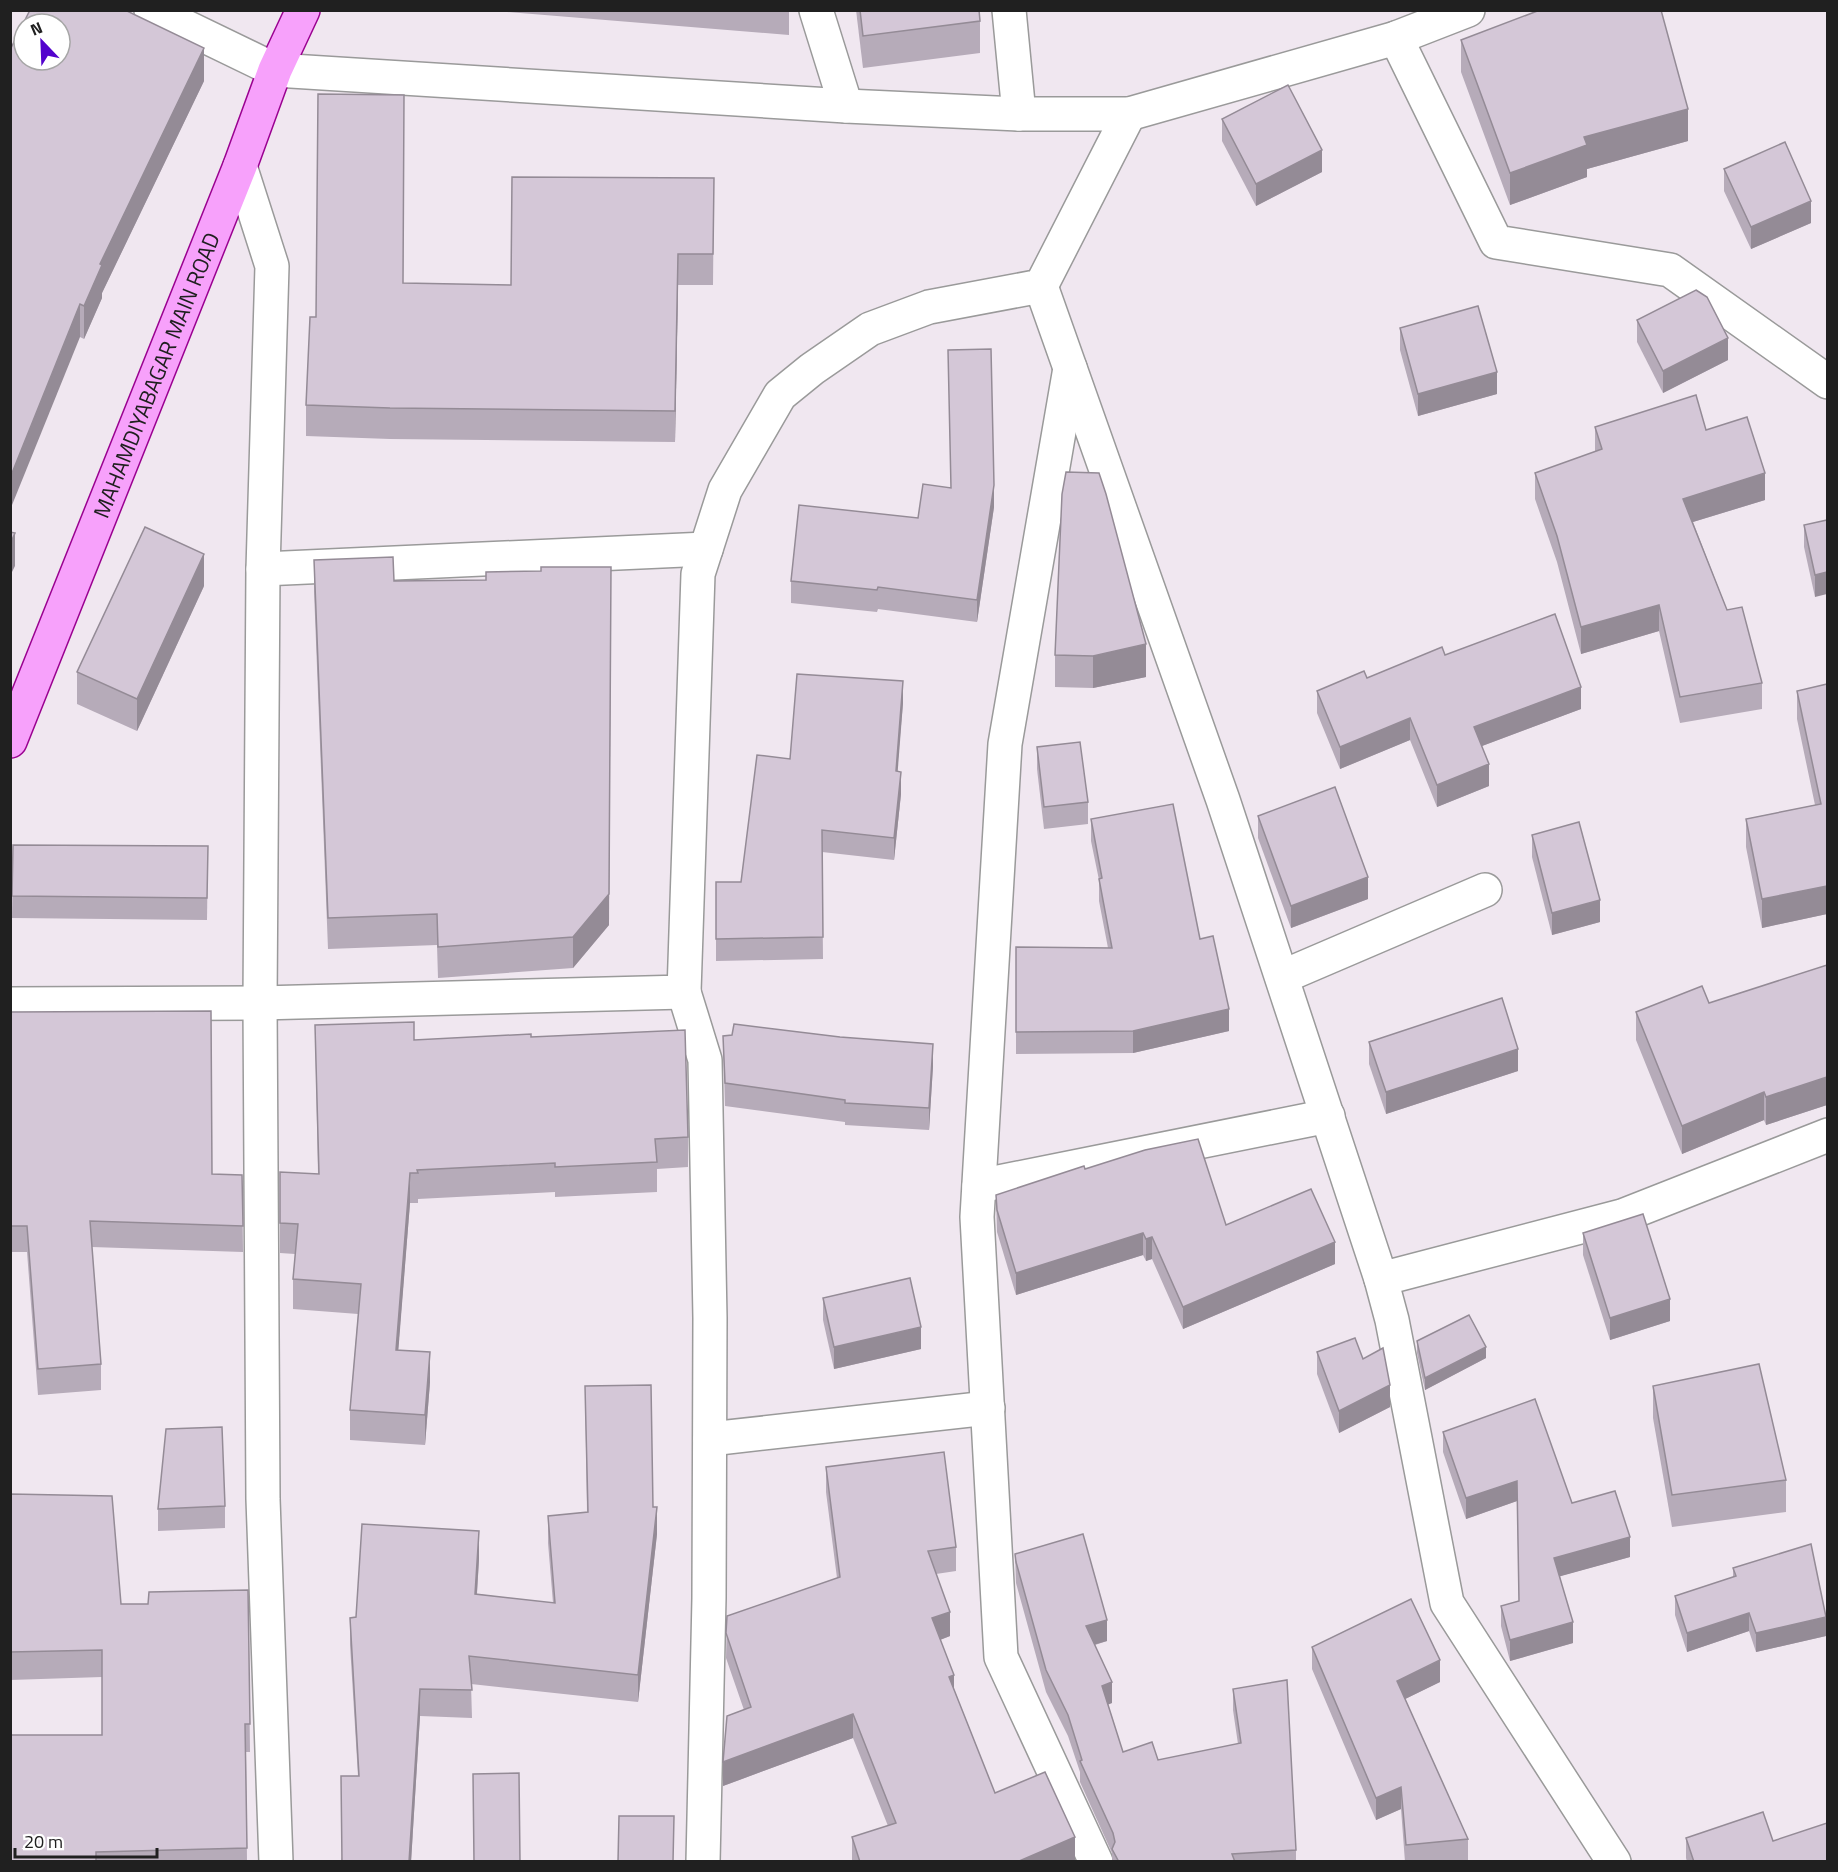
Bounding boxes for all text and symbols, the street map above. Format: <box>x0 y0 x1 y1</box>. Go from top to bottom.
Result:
north arrow <box>12 12 72 72</box>
text: N <box>26 15 46 41</box>
street label: MAHAMDIYABAGAR MAIN ROAD <box>84 227 229 523</box>
scale bar <box>15 1821 158 1859</box>
text: 20 m <box>24 1828 63 1855</box>

